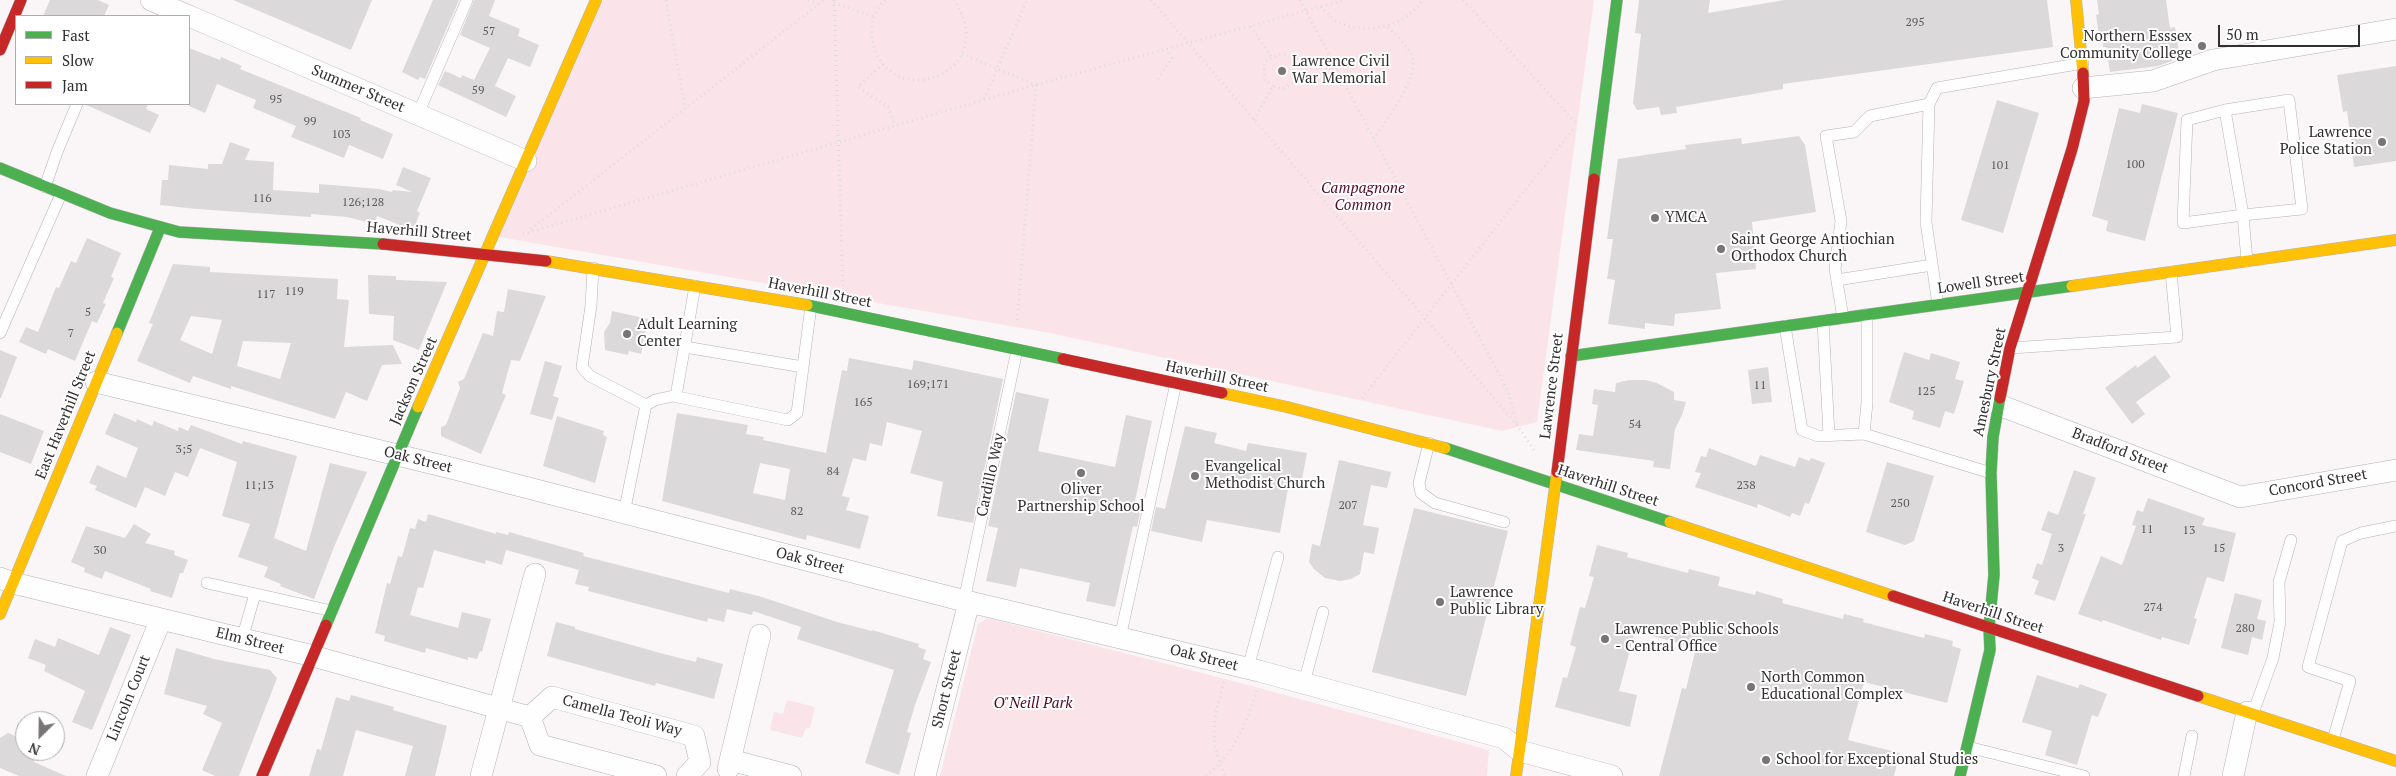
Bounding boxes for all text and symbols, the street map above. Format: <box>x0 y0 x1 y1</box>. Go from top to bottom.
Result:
legend <box>15 15 190 105</box>
scale bar <box>2221 15 2364 47</box>
house number: 295 <box>1905 16 1925 30</box>
text: 50 m <box>2226 24 2259 44</box>
text: Fast <box>62 25 90 45</box>
house number: 57 <box>483 25 495 39</box>
place label: Northern Esssex Community College <box>2060 28 2192 63</box>
marker: Northern Esssex Community College <box>2196 40 2208 52</box>
text: Slow <box>62 50 94 70</box>
place label: Lawrence Civil War Memorial <box>1292 53 1390 88</box>
street label: Summer Street <box>309 61 407 117</box>
marker: Lawrence Civil War Memorial <box>1276 65 1288 77</box>
text: Jam <box>62 75 88 95</box>
house number: 59 <box>472 84 484 98</box>
house number: 95 <box>270 93 282 107</box>
house number: 99 <box>304 115 316 129</box>
place label: Lawrence Police Station <box>2280 124 2372 159</box>
house number: 103 <box>331 128 351 142</box>
marker: Lawrence Police Station <box>2376 136 2388 148</box>
house number: 100 <box>2125 158 2145 172</box>
house number: 101 <box>1990 159 2010 173</box>
park label: Campagnone Common <box>1321 180 1405 215</box>
house number: 116 <box>252 192 272 206</box>
house number: 126;128 <box>342 196 384 210</box>
place label: YMCA <box>1665 209 1707 227</box>
marker: YMCA <box>1649 212 1661 224</box>
street label: Haverhill Street <box>366 218 472 246</box>
place label: Saint George Antiochian Orthodox Church <box>1731 231 1895 266</box>
marker: Saint George Antiochian Orthodox Church <box>1715 243 1727 255</box>
street label: Lowell Street <box>1937 268 2025 298</box>
street label: Haverhill Street <box>767 274 873 312</box>
house number: 119 <box>284 285 304 299</box>
house number: 117 <box>256 288 276 302</box>
house number: 5 <box>85 306 91 320</box>
place label: Adult Learning Center <box>637 316 737 351</box>
street label: Amesbury Street <box>1970 326 2010 438</box>
house number: 7 <box>68 327 74 341</box>
marker: Adult Learning Center <box>621 328 633 340</box>
street label: Lawrence Street <box>1537 332 1567 440</box>
street label: Jackson Street <box>387 334 441 428</box>
street label: East Haverhill Street <box>32 348 100 482</box>
street label: Haverhill Street <box>1164 357 1270 397</box>
house number: 169;171 <box>907 378 949 392</box>
house number: 11 <box>1754 379 1766 393</box>
house number: 125 <box>1916 385 1936 399</box>
house number: 165 <box>853 396 873 410</box>
house number: 54 <box>1629 418 1641 432</box>
street label: Bradford Street <box>2069 424 2171 478</box>
street label: Cardillo Way <box>973 432 1009 518</box>
house number: 3;5 <box>176 443 192 457</box>
street label: Oak Street <box>382 443 454 477</box>
place label: Evangelical Methodist Church <box>1205 458 1325 493</box>
street label: Haverhill Street <box>1555 461 1661 511</box>
house number: 84 <box>827 465 839 479</box>
street label: Concord Street <box>2268 466 2368 500</box>
marker: Oliver Partnership School <box>1075 467 1087 479</box>
marker: Evangelical Methodist Church <box>1189 470 1201 482</box>
house number: 11;13 <box>244 479 274 493</box>
house number: 238 <box>1736 479 1756 493</box>
place label: Oliver Partnership School <box>1018 481 1144 516</box>
house number: 250 <box>1890 497 1910 511</box>
house number: 207 <box>1338 499 1358 513</box>
house number: 82 <box>791 505 803 519</box>
house number: 11 <box>2141 523 2153 537</box>
house number: 13 <box>2183 524 2195 538</box>
house number: 3 <box>2058 542 2064 556</box>
house number: 15 <box>2213 542 2225 556</box>
house number: 30 <box>94 544 106 558</box>
street label: Oak Street <box>774 544 846 578</box>
place label: Lawrence Public Library <box>1450 584 1543 619</box>
street label: Haverhill Street <box>1940 588 2046 638</box>
marker: Lawrence Public Library <box>1434 596 1446 608</box>
house number: 274 <box>2143 601 2163 615</box>
place label: Lawrence Public Schools - Central Office <box>1615 621 1779 656</box>
house number: 280 <box>2235 622 2255 636</box>
street label: Elm Street <box>214 624 286 658</box>
marker: Lawrence Public Schools - Central Office <box>1599 633 1611 645</box>
street label: Oak Street <box>1168 641 1240 675</box>
street label: Short Street <box>929 648 965 730</box>
street label: Lincoln Court <box>104 652 154 744</box>
place label: North Common Educational Complex <box>1761 669 1903 704</box>
marker: North Common Educational Complex <box>1745 681 1757 693</box>
street label: Camella Teoli Way <box>560 691 684 741</box>
park label: O"Neill Park <box>993 695 1073 713</box>
north arrow <box>15 711 65 761</box>
text: N <box>26 739 43 760</box>
place label: School for Exceptional Studies <box>1776 751 1978 769</box>
marker: School for Exceptional Studies <box>1760 754 1772 766</box>

